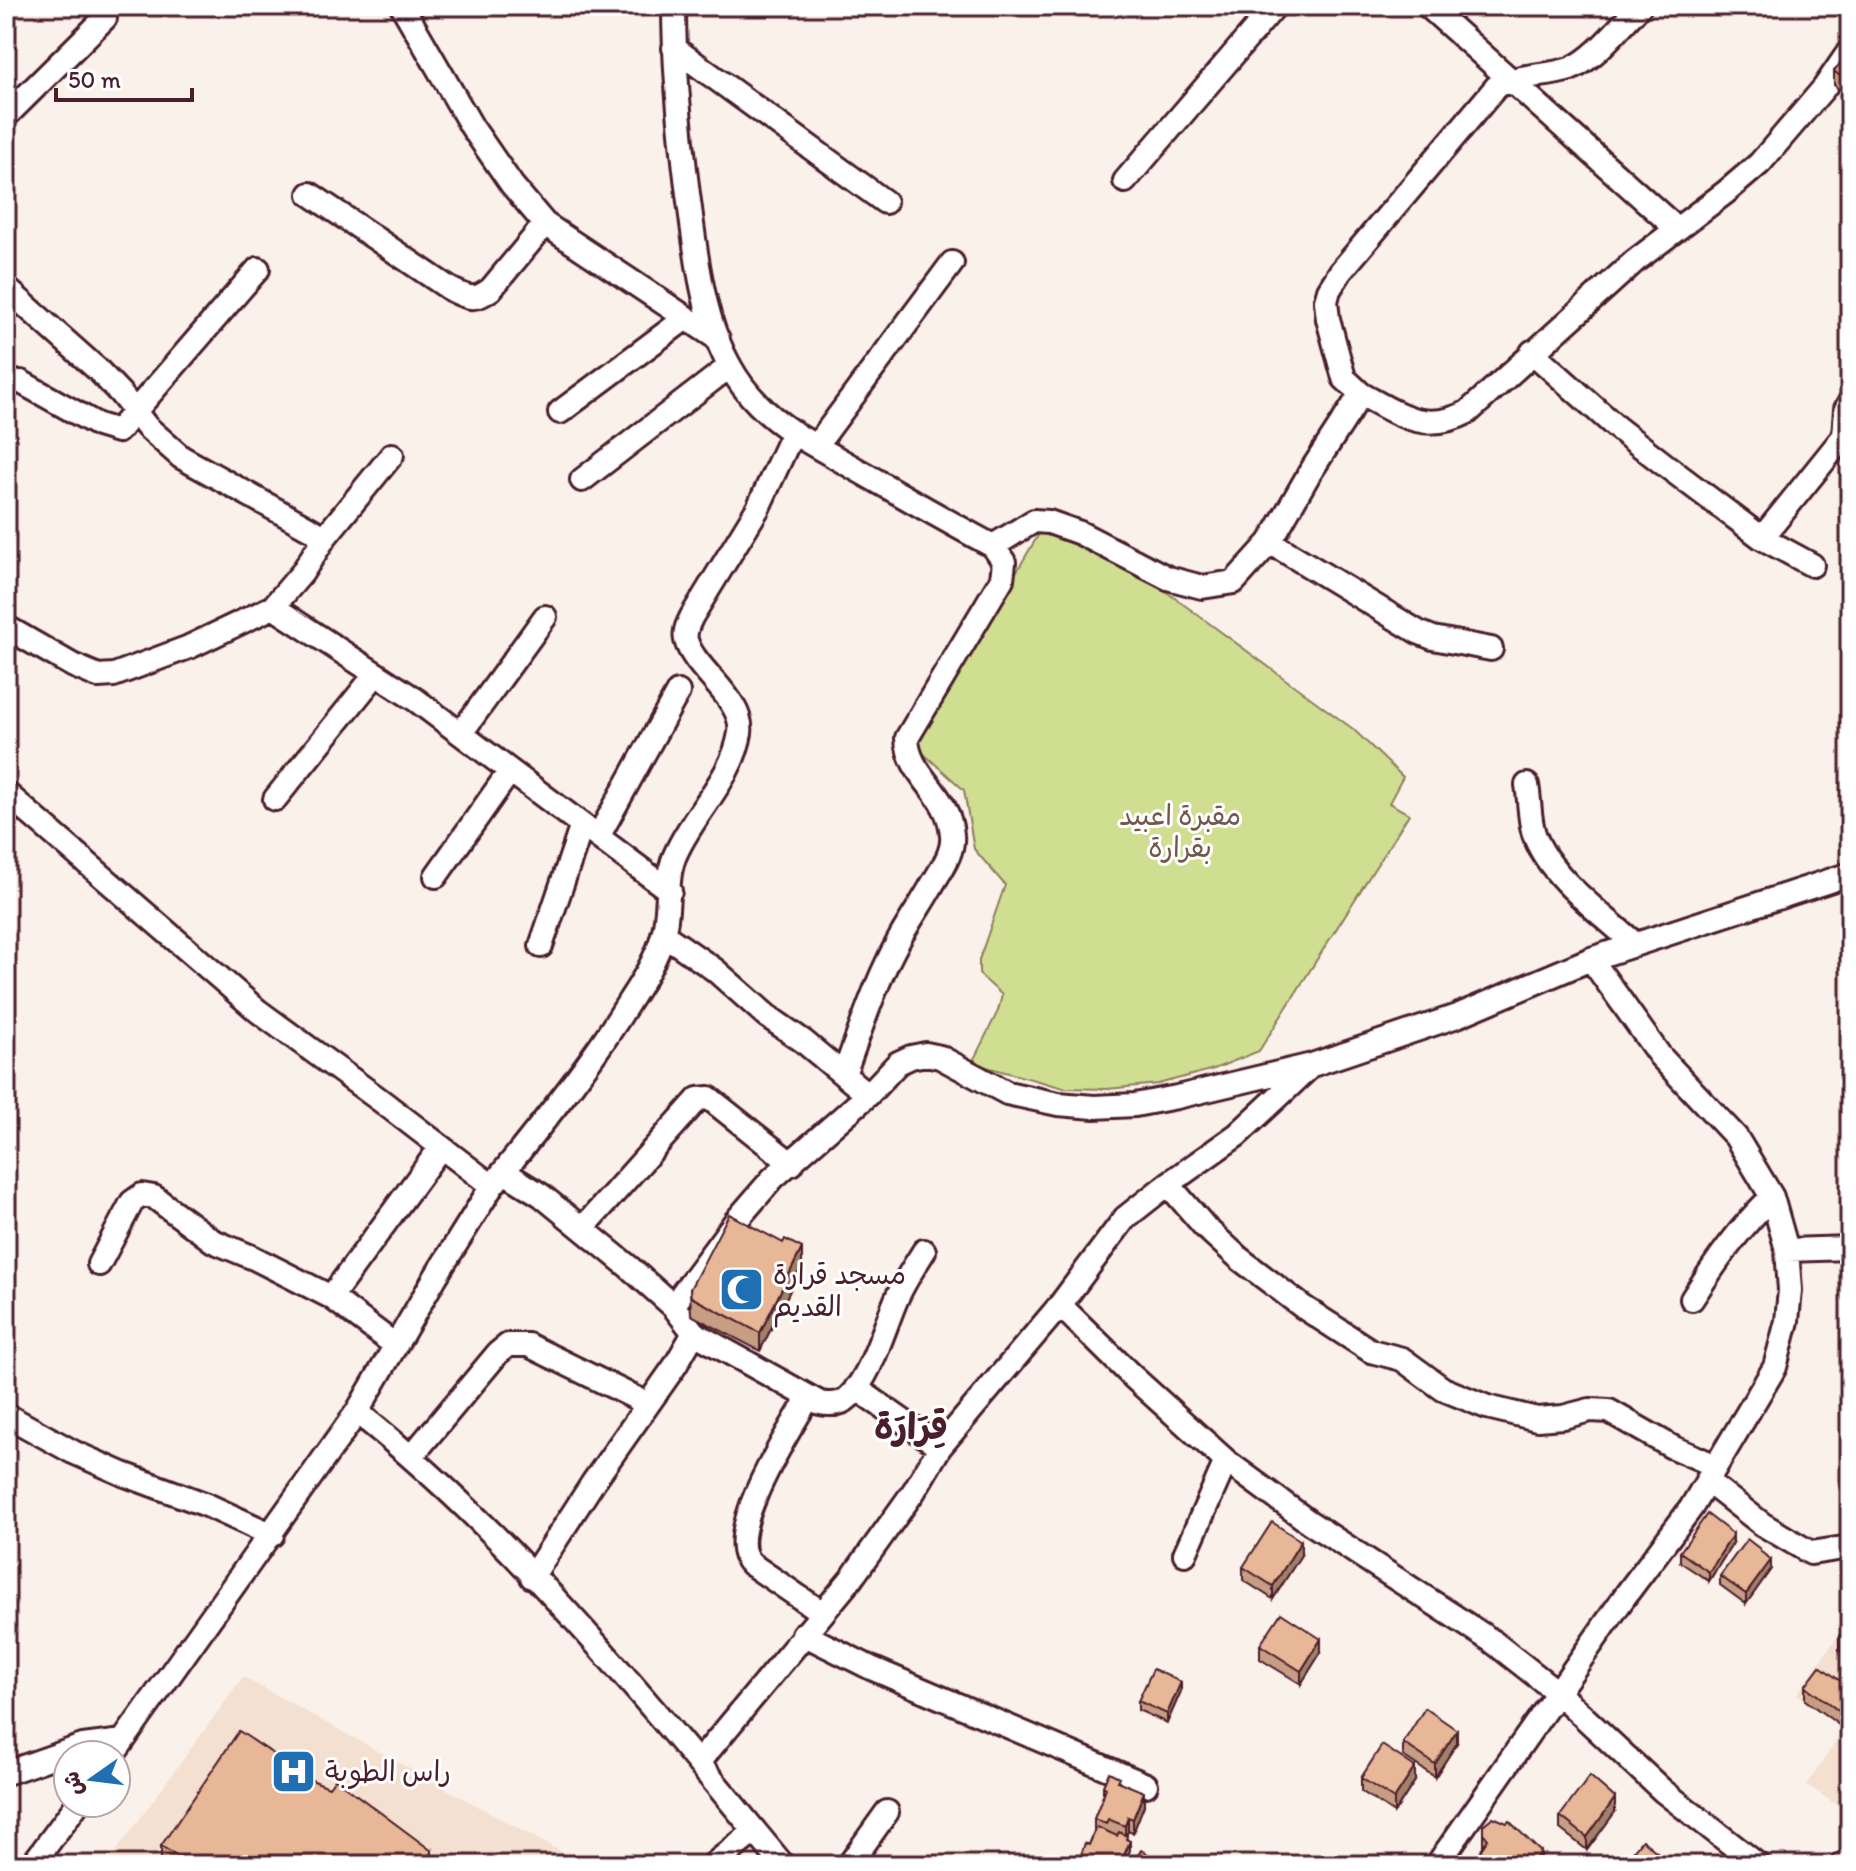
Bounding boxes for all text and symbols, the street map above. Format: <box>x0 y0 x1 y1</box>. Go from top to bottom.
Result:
scale bar <box>56 52 192 102</box>
text: 50 m <box>68 65 121 94</box>
park label: مقبرة اعبيد بقرارة <box>1119 798 1241 865</box>
place label: مسجد قرارة القديم <box>773 1257 906 1328</box>
mosque icon: مسجد قرارة القديم <box>718 1266 766 1314</box>
district label: قِرَارَة <box>874 1405 948 1448</box>
north arrow <box>52 1739 132 1819</box>
hospital icon: راس الطوبة <box>270 1747 318 1795</box>
place label: راس الطوبة <box>325 1754 451 1789</box>
text: ش <box>57 1769 89 1799</box>

